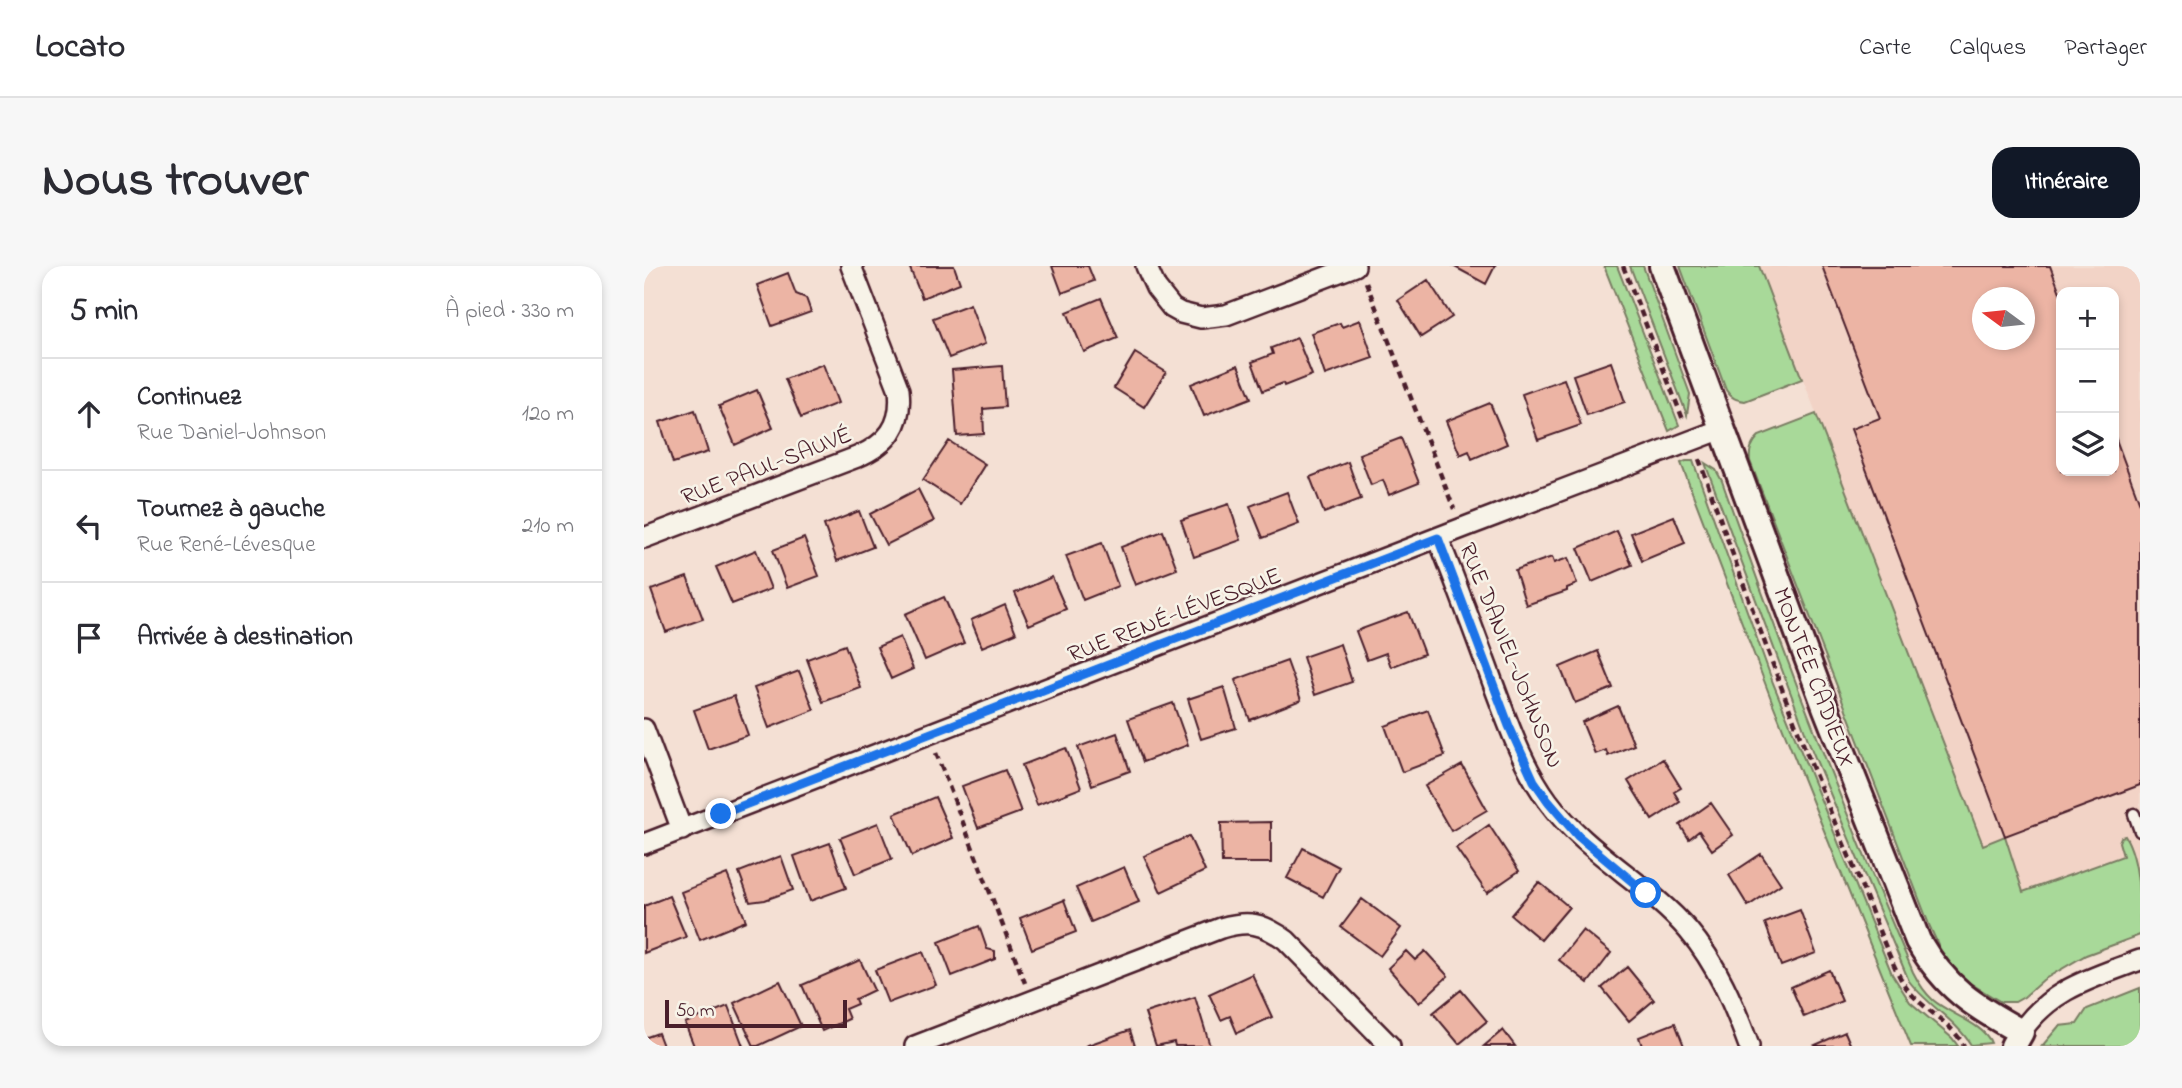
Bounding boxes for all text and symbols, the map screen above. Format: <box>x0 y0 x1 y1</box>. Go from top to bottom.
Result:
text: Locato <box>35 24 125 72</box>
text: Carte <box>1859 31 1911 66</box>
text: Calques <box>1949 31 2026 66</box>
text: Partager <box>2064 31 2147 66</box>
text: Nous trouver <box>42 146 308 218</box>
button: Itinéraire <box>1992 147 2140 218</box>
north arrow <box>1972 287 2035 350</box>
map controls <box>2056 287 2119 476</box>
button: + <box>2056 287 2119 350</box>
text: 5 min <box>70 290 138 334</box>
text: À pied · 330 m <box>445 295 574 328</box>
button: − <box>2056 350 2119 413</box>
text: Continuez <box>137 379 241 417</box>
icon: ahead <box>70 395 108 433</box>
text: 120 m <box>522 398 574 431</box>
button: layers <box>2056 413 2119 476</box>
text: Rue Daniel-Johnson <box>137 417 326 450</box>
street label: RUE PAUL-SAUVÉ <box>676 419 857 516</box>
text: Tournez à gauche <box>137 491 325 529</box>
icon: left <box>70 507 108 545</box>
text: 210 m <box>522 510 574 543</box>
text: Rue René-Lévesque <box>137 529 316 562</box>
street label: RUE DANIEL-JOHNSON <box>1448 538 1571 774</box>
street label: RUE RENÉ-LÉVESQUE <box>1063 559 1287 673</box>
street label: MONTÉE CADIEUX <box>1762 583 1863 773</box>
icon: arrive <box>70 619 108 657</box>
text: Arrivée à destination <box>137 619 353 657</box>
route end <box>705 798 736 829</box>
route start <box>1630 877 1661 908</box>
scale bar <box>665 997 847 1029</box>
text: 50 m <box>676 998 715 1025</box>

